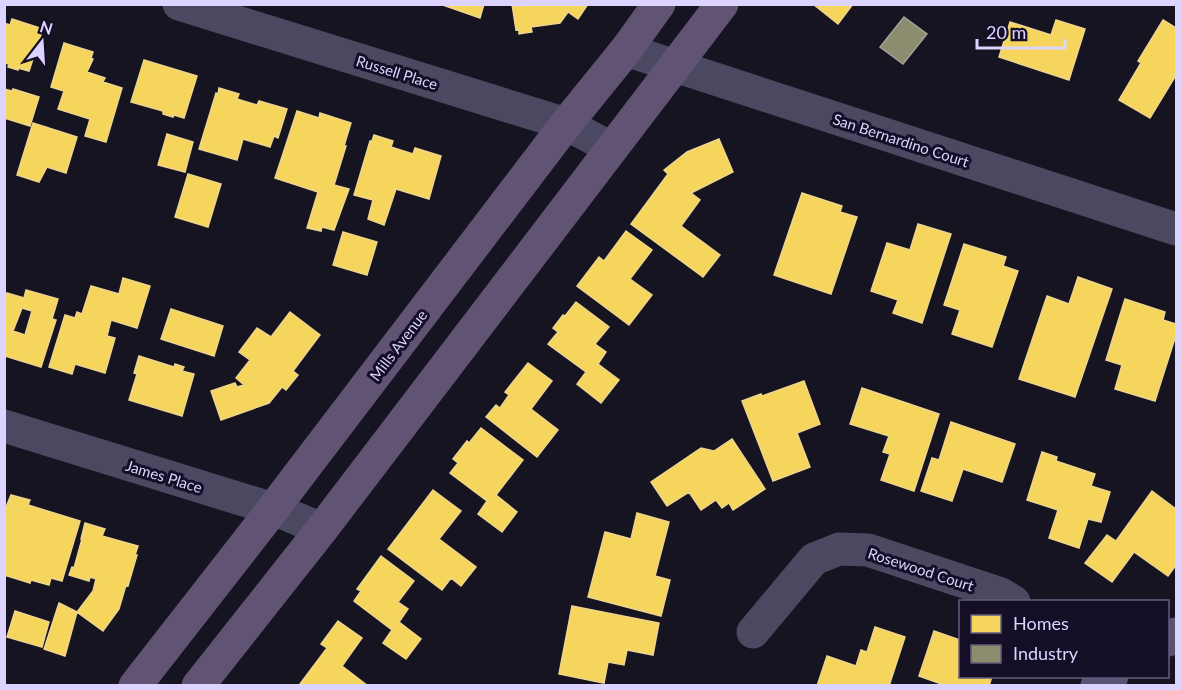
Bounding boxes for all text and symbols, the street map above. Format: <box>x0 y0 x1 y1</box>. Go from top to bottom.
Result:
north arrow <box>12 12 72 72</box>
scale bar <box>977 12 1066 50</box>
text: N <box>38 16 55 38</box>
text: 20 m <box>986 21 1026 43</box>
street label: Russell Place <box>354 51 440 93</box>
street label: San Bernardino Court <box>831 110 972 171</box>
street label: Mills Avenue <box>366 306 431 384</box>
street label: James Place <box>124 456 204 496</box>
street label: Rosewood Court <box>866 543 977 595</box>
legend <box>959 600 1169 678</box>
text: Homes <box>1013 612 1069 634</box>
text: Industry <box>1013 642 1079 664</box>

